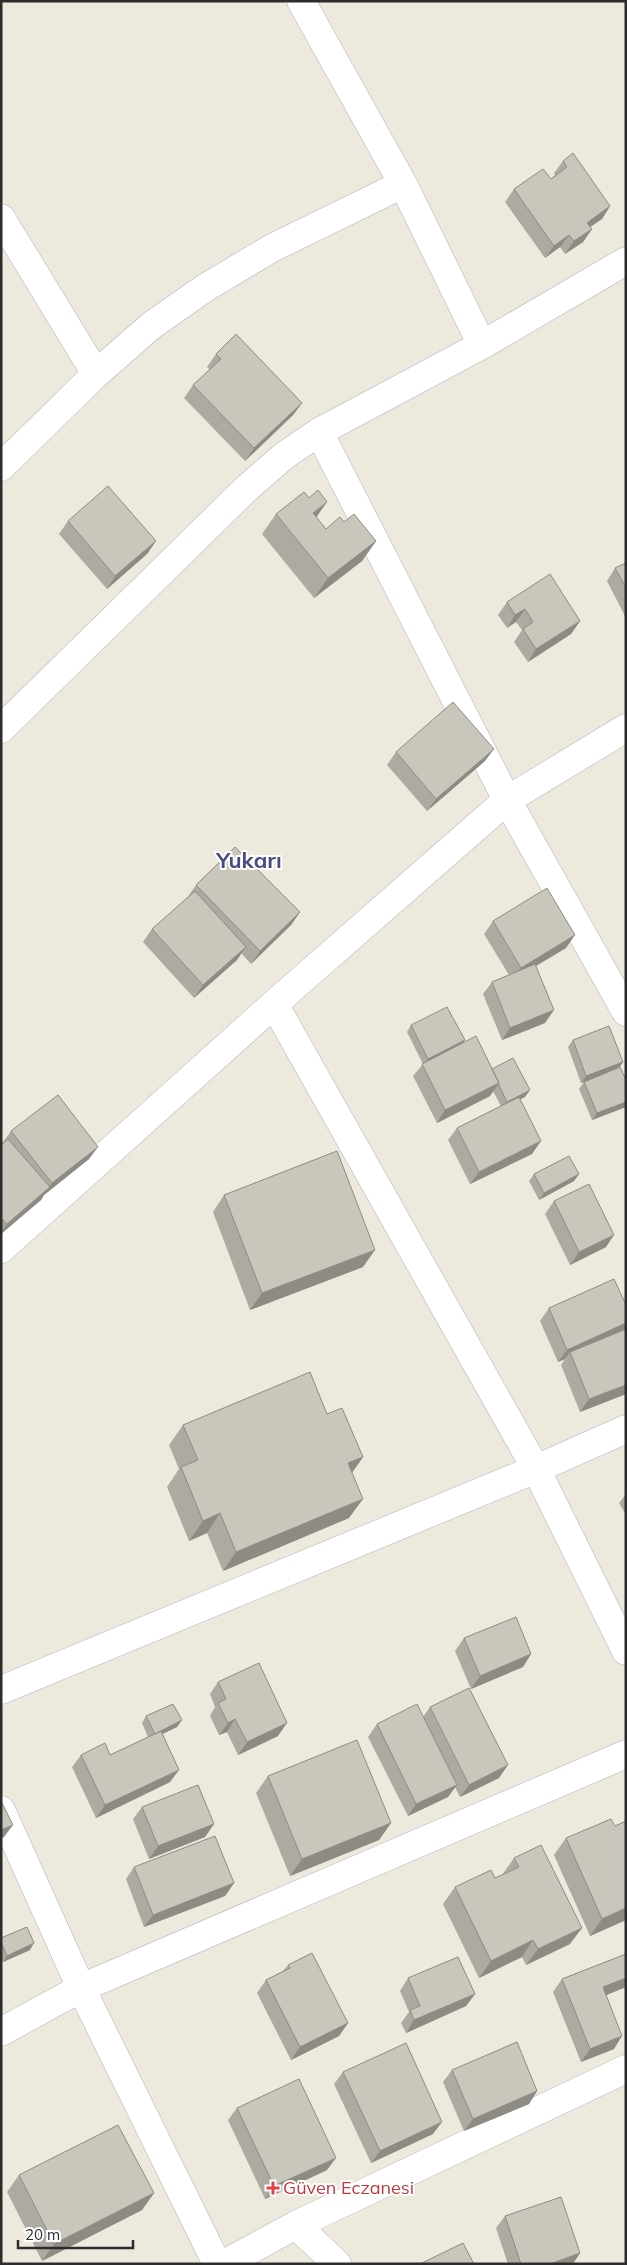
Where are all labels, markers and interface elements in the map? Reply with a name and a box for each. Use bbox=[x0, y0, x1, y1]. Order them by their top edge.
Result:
district label: Yukarı bbox=[215, 846, 282, 874]
place label: Güven Eczanesi bbox=[283, 2176, 414, 2199]
marker: Güven Eczanesi bbox=[267, 2182, 279, 2194]
scale bar bbox=[18, 2218, 132, 2250]
text: 20 m bbox=[25, 2225, 60, 2244]

